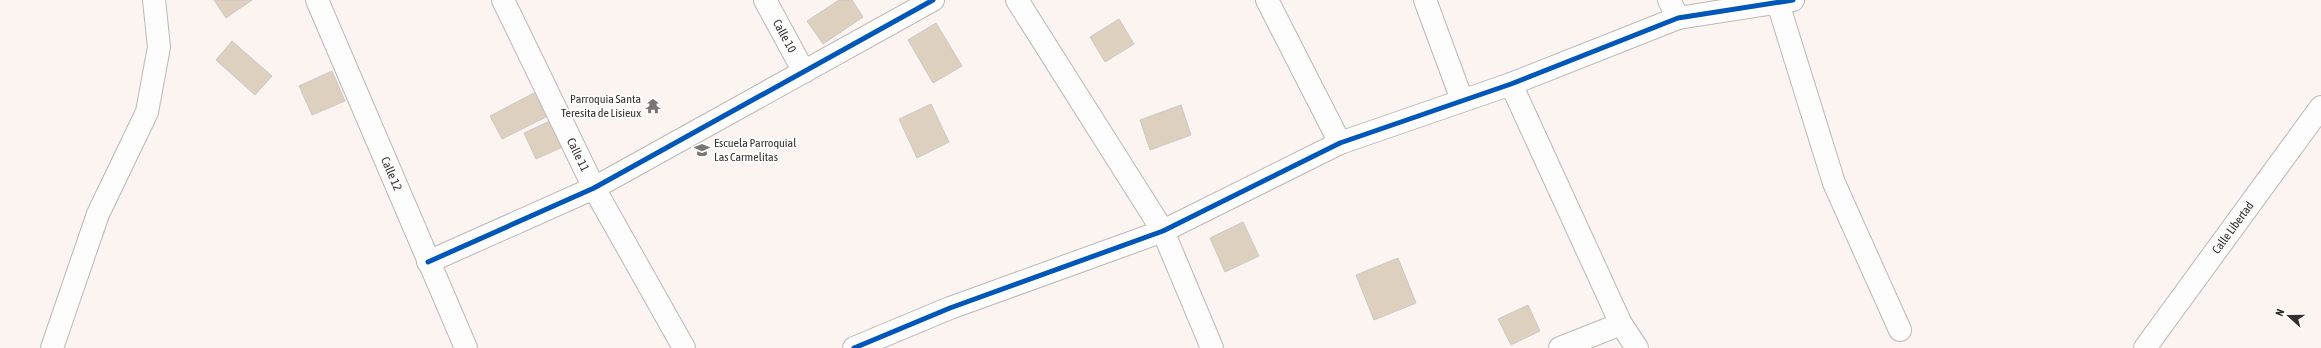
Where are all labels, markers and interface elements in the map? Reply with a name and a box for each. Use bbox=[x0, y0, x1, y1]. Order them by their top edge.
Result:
street label: Calle 10 bbox=[770, 17, 799, 55]
place label: Parroquia Santa Teresita de Lisieux bbox=[561, 92, 641, 120]
temple icon: Parroquia Santa Teresita de Lisieux bbox=[644, 97, 662, 115]
street label: Calle 11 bbox=[564, 136, 592, 174]
place label: Escuela Parroquial Las Carmelitas bbox=[714, 136, 797, 164]
school or university icon: Escuela Parroquial Las Carmelitas bbox=[693, 141, 711, 159]
street label: Calle 12 bbox=[378, 155, 405, 193]
street label: Calle Libertad bbox=[2209, 199, 2257, 256]
north arrow bbox=[2269, 296, 2309, 336]
text: N bbox=[2273, 307, 2286, 318]

